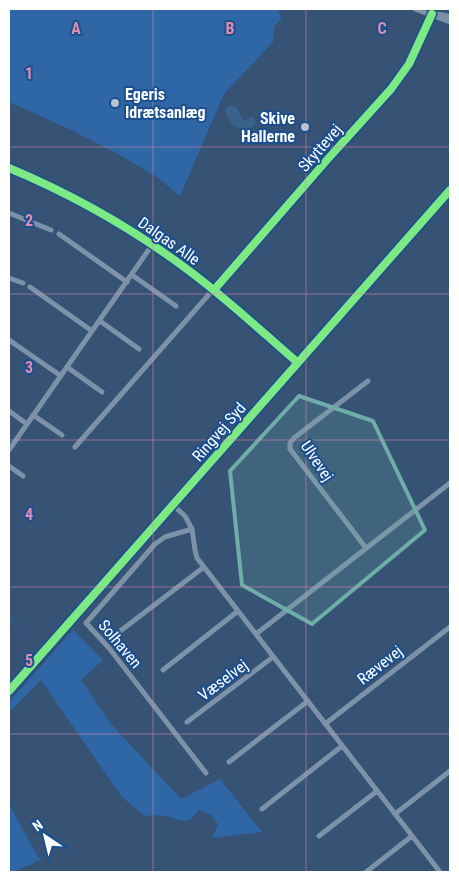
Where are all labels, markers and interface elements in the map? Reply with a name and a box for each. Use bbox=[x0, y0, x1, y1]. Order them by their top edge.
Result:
text: A bbox=[71, 19, 81, 38]
text: B bbox=[226, 19, 235, 38]
text: C bbox=[377, 19, 387, 38]
text: 1 bbox=[25, 64, 33, 83]
place label: Egeris Idrætsanlæg bbox=[125, 85, 206, 122]
marker: Egeris Idrætsanlæg bbox=[109, 97, 121, 109]
place label: Skive Hallerne bbox=[241, 109, 295, 146]
street label: Skyttevej bbox=[294, 120, 346, 176]
marker: Skive Hallerne bbox=[299, 121, 311, 133]
text: 2 bbox=[25, 211, 33, 230]
street label: Dalgas Alle bbox=[134, 213, 204, 269]
text: 3 bbox=[25, 358, 33, 377]
street label: Ringvej Syd bbox=[188, 399, 250, 465]
street label: Ulvevej bbox=[297, 437, 337, 485]
text: 4 bbox=[25, 505, 33, 524]
street label: Solhaven bbox=[94, 616, 146, 672]
street label: Rævevej bbox=[354, 641, 406, 689]
text: 5 bbox=[25, 651, 33, 670]
street label: Væselvej bbox=[195, 655, 251, 705]
north arrow bbox=[20, 811, 70, 861]
text: N bbox=[29, 816, 46, 834]

